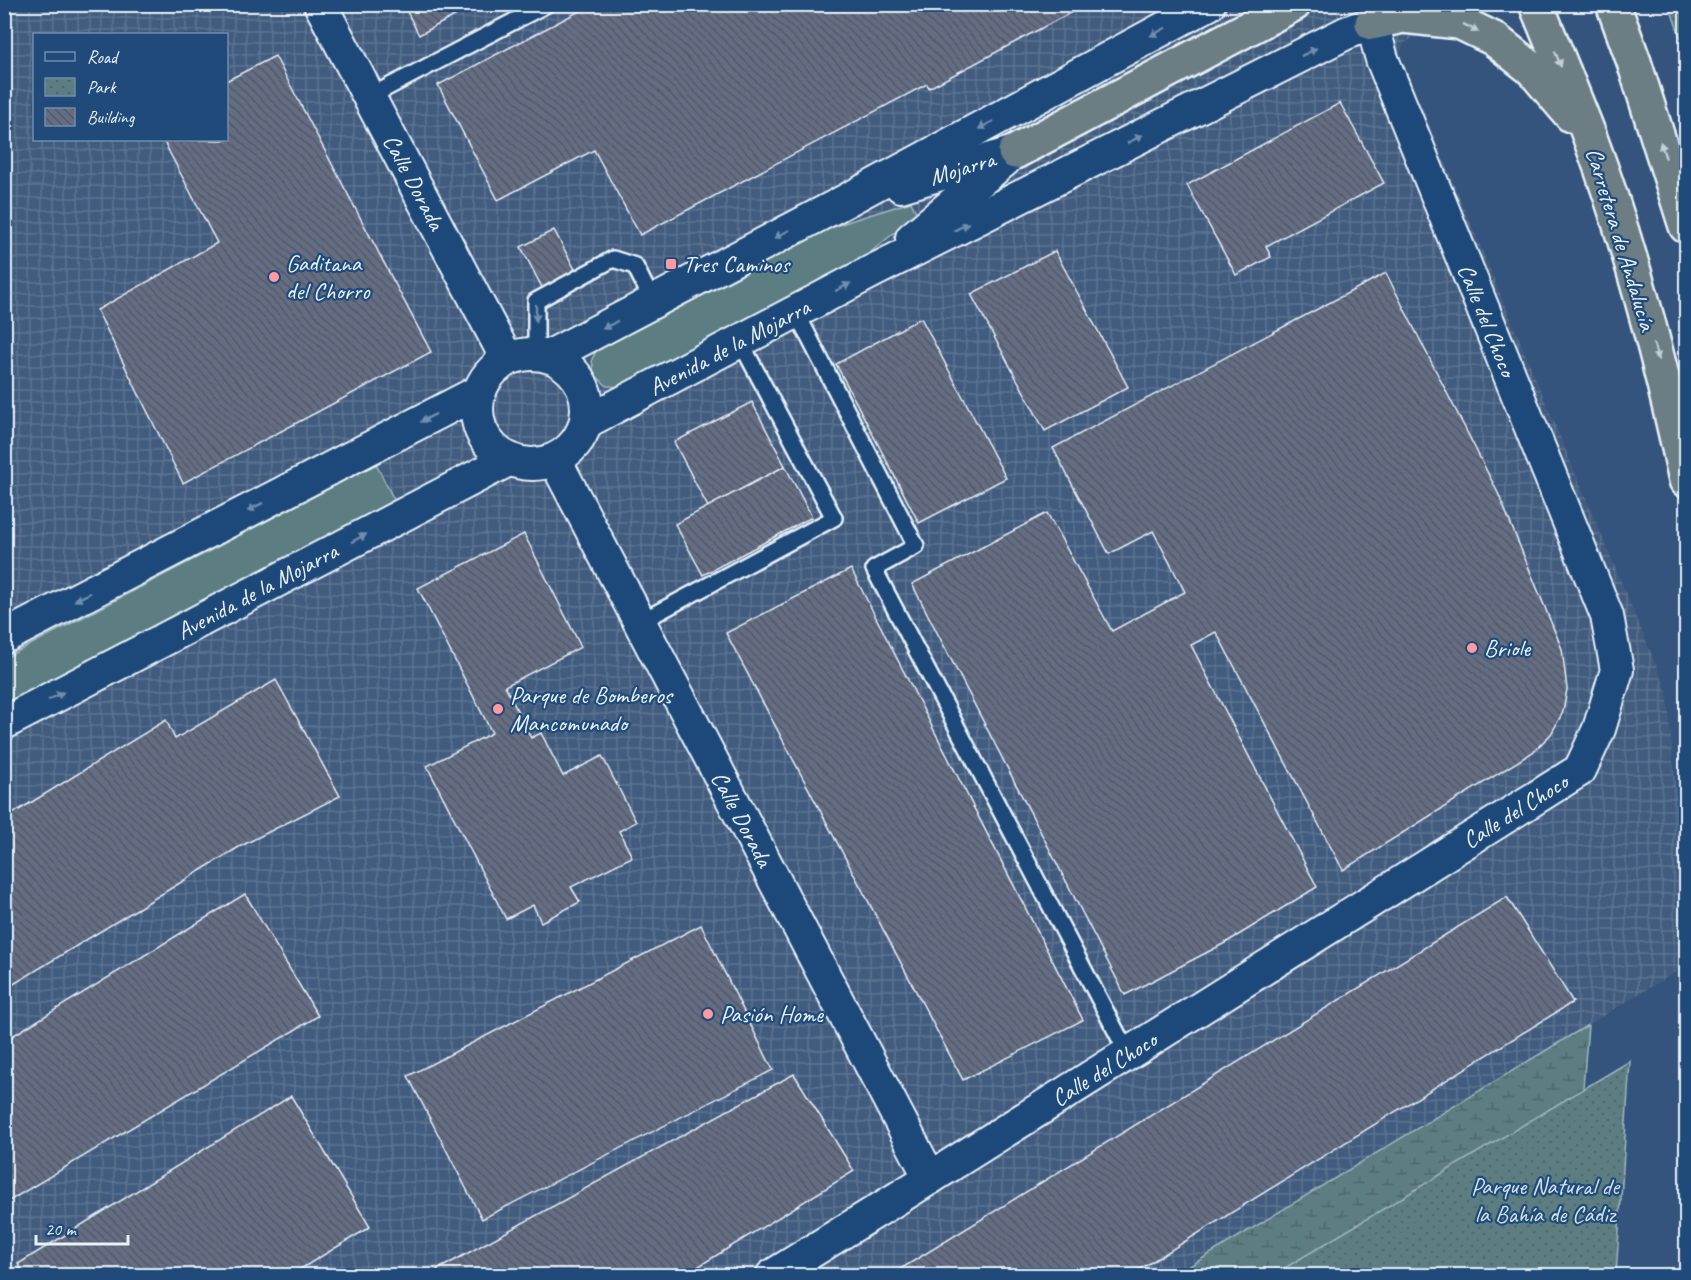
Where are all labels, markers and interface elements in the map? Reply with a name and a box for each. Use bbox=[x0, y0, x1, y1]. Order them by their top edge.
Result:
one-way arrow bbox=[1462, 23, 1479, 33]
one-way arrow bbox=[1149, 27, 1166, 37]
legend bbox=[33, 33, 228, 141]
text: Road bbox=[87, 46, 120, 68]
one-way arrow bbox=[1301, 47, 1318, 56]
one-way arrow bbox=[1553, 50, 1563, 68]
text: Park bbox=[87, 76, 117, 98]
text: Building bbox=[87, 106, 136, 128]
one-way arrow bbox=[977, 120, 994, 130]
street label: Calle Dorada bbox=[376, 129, 452, 236]
one-way arrow bbox=[1126, 135, 1144, 145]
one-way arrow bbox=[1657, 141, 1667, 159]
street label: Mojarra bbox=[925, 143, 1001, 192]
street label: Carretera de Andalucía bbox=[1579, 144, 1663, 335]
one-way arrow bbox=[953, 222, 970, 232]
one-way arrow bbox=[773, 229, 790, 239]
place label: Gaditana del Chorro bbox=[286, 248, 371, 306]
place label: Tres Caminos bbox=[683, 249, 791, 279]
marker: Tres Caminos bbox=[664, 257, 678, 271]
street label: Calle del Choco bbox=[1451, 259, 1524, 383]
marker: Gaditana del Chorro bbox=[267, 270, 281, 284]
one-way arrow bbox=[835, 282, 852, 292]
street label: Avenida de la Mojarra bbox=[643, 291, 816, 402]
one-way arrow bbox=[531, 303, 541, 322]
one-way arrow bbox=[601, 320, 618, 330]
one-way arrow bbox=[1652, 343, 1661, 361]
one-way arrow bbox=[419, 412, 437, 422]
one-way arrow bbox=[246, 502, 264, 512]
one-way arrow bbox=[351, 533, 368, 543]
street label: Avenida de la Mojarra bbox=[171, 535, 344, 646]
one-way arrow bbox=[73, 592, 90, 602]
place label: Briole bbox=[1484, 633, 1532, 663]
marker: Briole bbox=[1465, 641, 1479, 655]
place label: Parque de Bomberos Mancomunado bbox=[510, 680, 675, 738]
one-way arrow bbox=[48, 691, 65, 701]
marker: Parque de Bomberos Mancomunado bbox=[491, 702, 505, 716]
street label: Calle del Choco bbox=[1457, 765, 1575, 855]
street label: Calle Dorada bbox=[704, 766, 780, 873]
place label: Pasión Home bbox=[720, 999, 825, 1029]
marker: Pasión Home bbox=[701, 1007, 715, 1021]
street label: Calle del Choco bbox=[1046, 1023, 1164, 1113]
park label: Parque Natural de la Bahía de Cádiz bbox=[1471, 1171, 1621, 1229]
scale bar bbox=[36, 1208, 128, 1246]
text: 20 m bbox=[45, 1218, 78, 1240]

